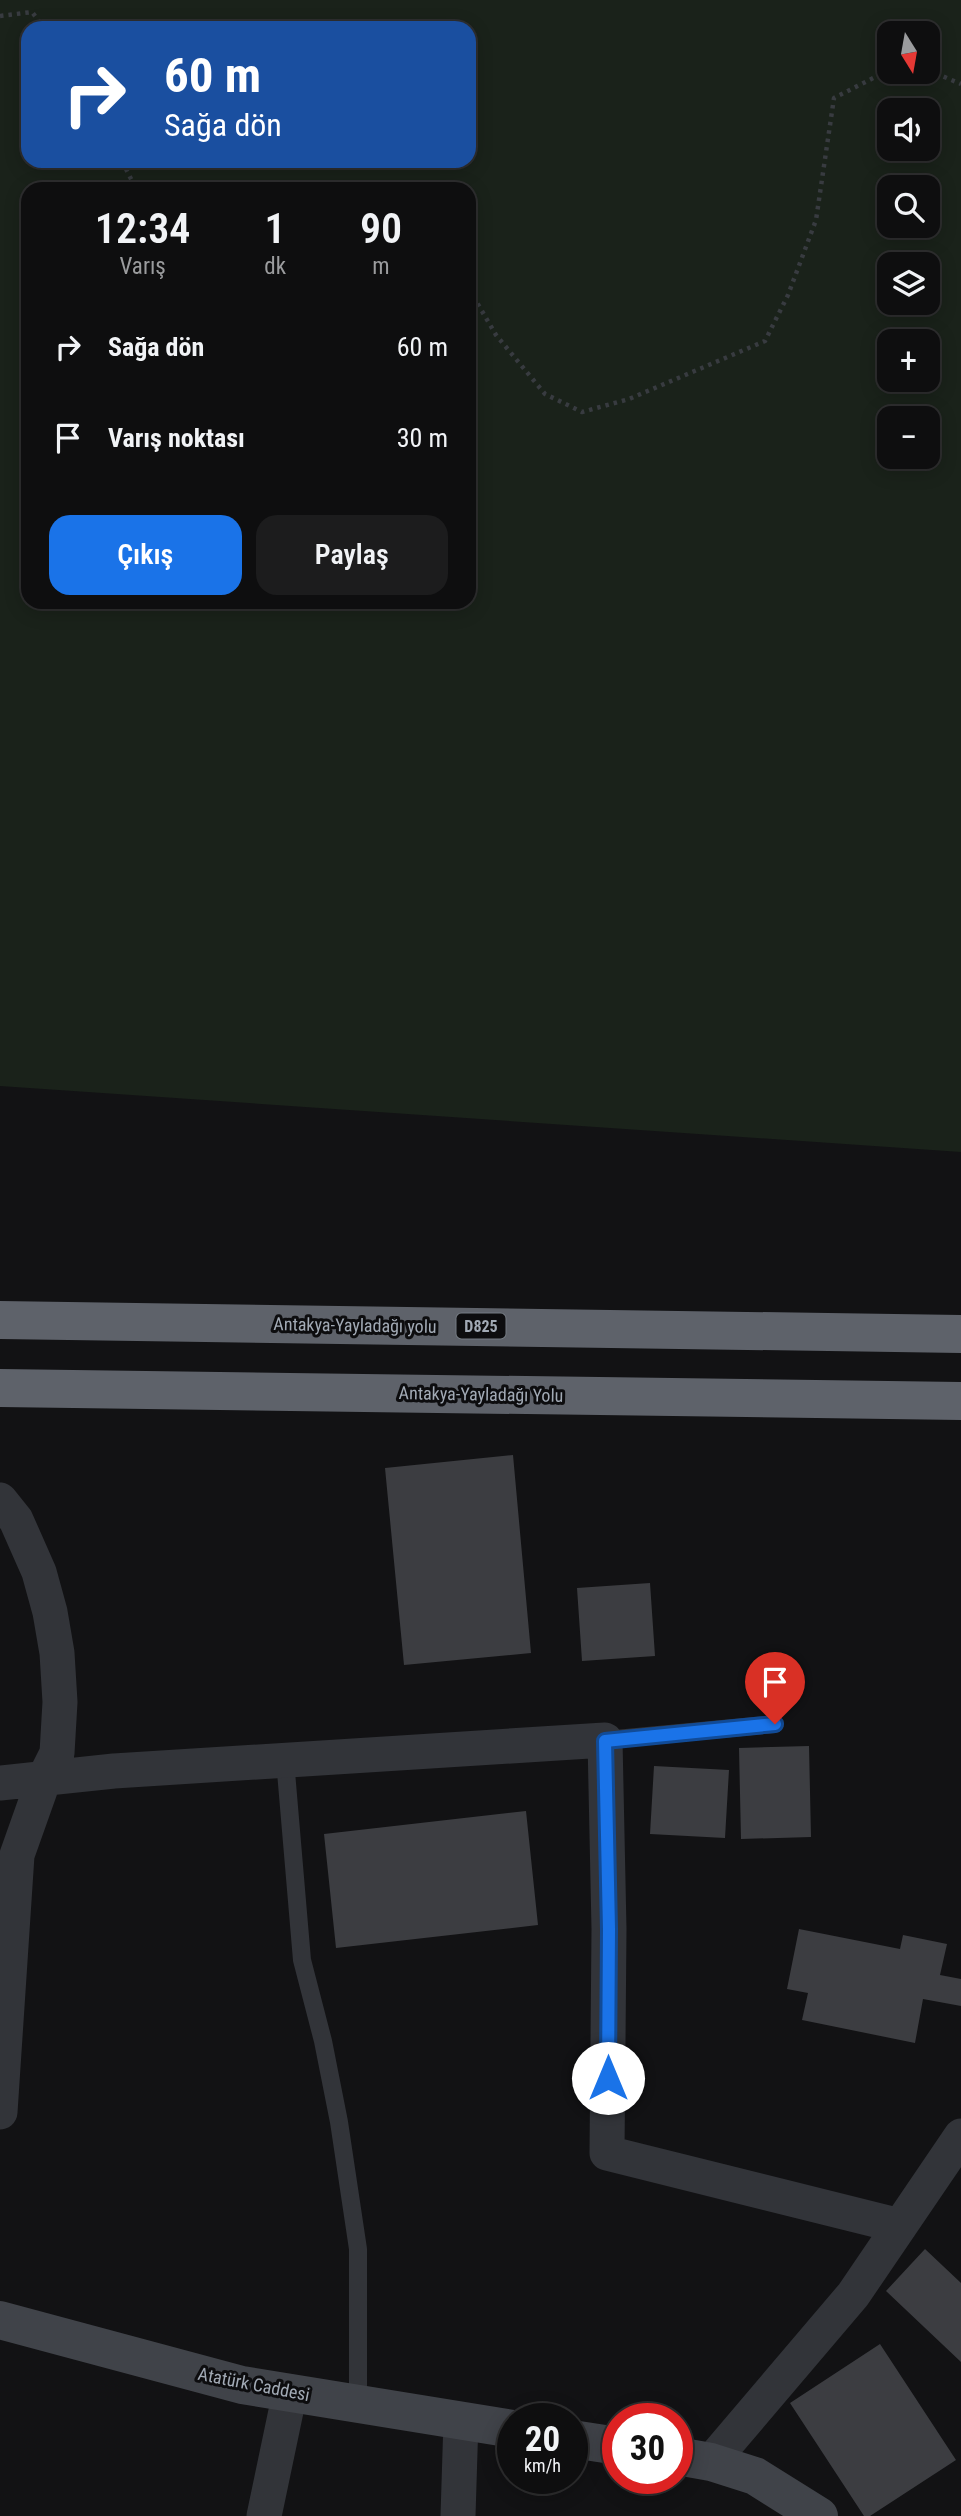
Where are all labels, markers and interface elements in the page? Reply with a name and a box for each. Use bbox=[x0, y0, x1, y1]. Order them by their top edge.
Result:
north arrow bbox=[877, 21, 940, 84]
map controls bbox=[877, 21, 940, 469]
text: 60 m bbox=[164, 47, 261, 104]
icon: right bbox=[49, 49, 140, 140]
button: sound bbox=[877, 98, 940, 161]
text: Sağa dön bbox=[164, 106, 282, 144]
button: search bbox=[877, 175, 940, 238]
text: 12:34 bbox=[95, 204, 190, 253]
text: 1 bbox=[265, 204, 286, 253]
text: 90 bbox=[360, 204, 402, 253]
button: layers bbox=[877, 252, 940, 315]
text: Varış bbox=[119, 253, 166, 280]
text: dk bbox=[264, 253, 286, 280]
text: m bbox=[372, 253, 390, 280]
icon: right bbox=[49, 328, 87, 366]
button: + bbox=[877, 329, 940, 392]
text: Sağa dön bbox=[108, 332, 204, 362]
text: 60 m bbox=[397, 332, 448, 362]
button: − bbox=[877, 406, 940, 469]
icon: arrive bbox=[49, 419, 87, 457]
text: Varış noktası bbox=[108, 423, 245, 453]
text: 30 m bbox=[397, 423, 448, 453]
button: Çıkış bbox=[49, 515, 242, 595]
button: Paylaş bbox=[256, 515, 448, 595]
street label: Antakya-Yayladağı yolu bbox=[273, 1313, 437, 1337]
road number: D825 bbox=[456, 1314, 505, 1338]
street label: Antakya-Yayladağı Yolu bbox=[398, 1382, 564, 1406]
pin bbox=[745, 1652, 805, 1724]
icon: arrive bbox=[756, 1663, 794, 1701]
position arrow bbox=[571, 2041, 645, 2115]
street label: Atatürk Caddesi bbox=[196, 2363, 312, 2405]
speed limit sign: 30 bbox=[602, 2403, 693, 2494]
text: 20 bbox=[525, 2419, 560, 2460]
text: km/h bbox=[524, 2455, 561, 2476]

